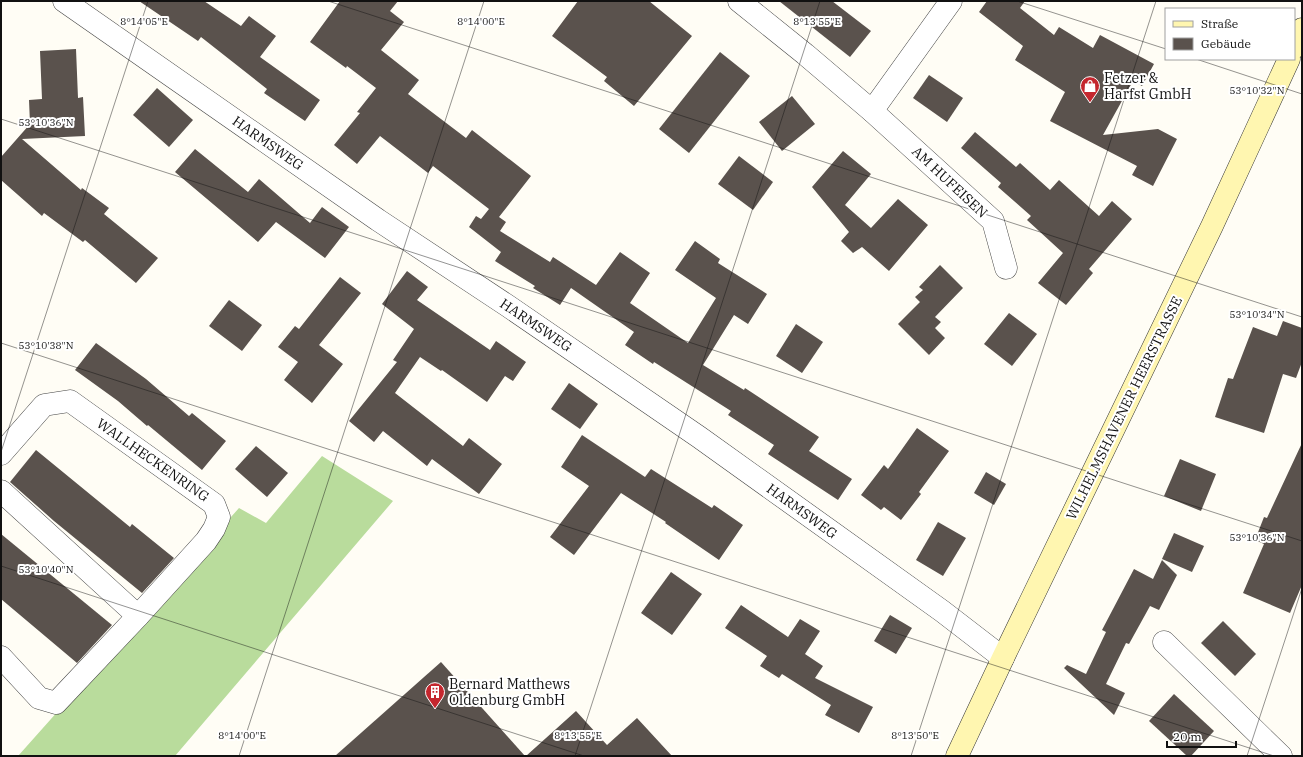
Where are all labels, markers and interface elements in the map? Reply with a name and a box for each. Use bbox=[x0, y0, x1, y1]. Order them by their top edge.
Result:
legend bbox=[1165, 8, 1295, 60]
text: 8°14'05"E bbox=[120, 15, 168, 28]
text: 8°14'00"E bbox=[457, 15, 505, 28]
text: 8°13'55"E bbox=[793, 15, 841, 28]
text: Straße bbox=[1201, 16, 1238, 31]
text: Gebäude bbox=[1201, 36, 1251, 51]
place label: Fetzer & Harfst GmbH bbox=[1104, 69, 1192, 103]
shop icon: Fetzer & Harfst GmbH bbox=[1079, 75, 1101, 103]
text: 53°10'32"N bbox=[1230, 84, 1285, 97]
street label: HARMSWEG bbox=[229, 112, 307, 174]
text: 53°10'36"N bbox=[19, 116, 74, 129]
street label: AM HUFEISEN bbox=[908, 142, 992, 222]
street label: WILHELMSHAVENER HEERSTRASSE bbox=[1062, 293, 1186, 523]
street label: HARMSWEG bbox=[497, 294, 575, 356]
text: 53°10'34"N bbox=[1230, 308, 1285, 321]
text: 53°10'38"N bbox=[19, 339, 74, 352]
street label: WALLHECKENRING bbox=[93, 414, 213, 506]
street label: HARMSWEG bbox=[763, 479, 841, 543]
text: 53°10'36"N bbox=[1230, 531, 1285, 544]
text: 53°10'40"N bbox=[19, 563, 74, 576]
place label: Bernard Matthews Oldenburg GmbH bbox=[449, 675, 570, 709]
building icon: Bernard Matthews Oldenburg GmbH bbox=[424, 681, 446, 709]
scale bar bbox=[1167, 723, 1236, 749]
text: 8°14'00"E bbox=[218, 729, 266, 742]
text: 8°13'55"E bbox=[554, 729, 602, 742]
text: 8°13'50"E bbox=[891, 729, 939, 742]
text: 20 m bbox=[1173, 729, 1202, 744]

